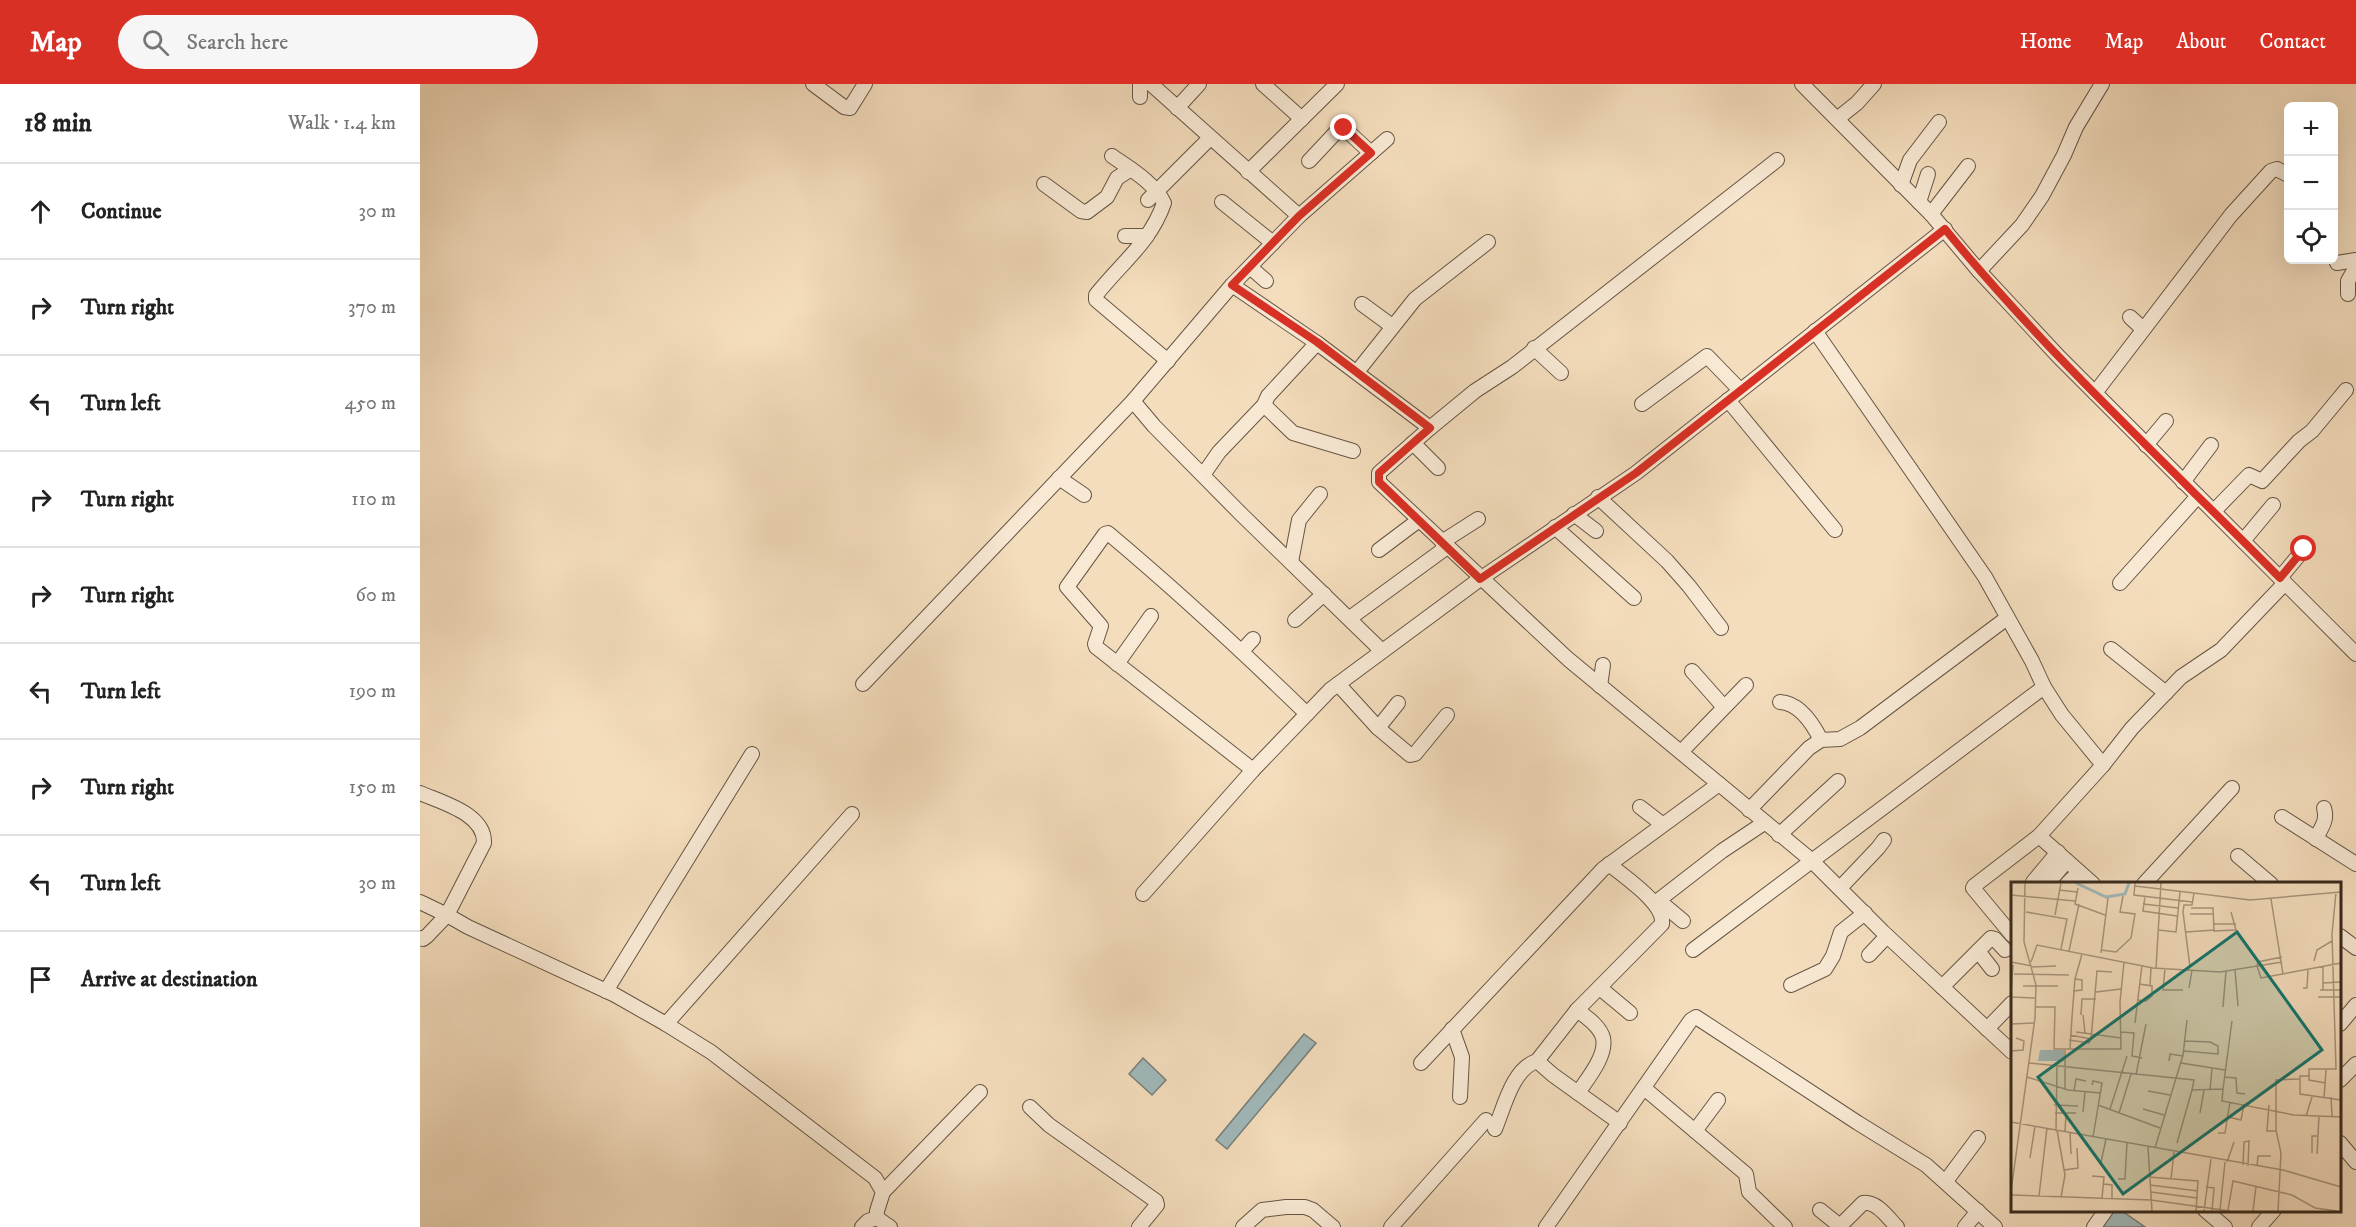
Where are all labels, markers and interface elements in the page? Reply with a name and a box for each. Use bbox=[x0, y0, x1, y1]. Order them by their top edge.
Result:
search box bbox=[118, 15, 538, 69]
text: Map bbox=[30, 25, 82, 60]
icon: search bbox=[139, 26, 172, 59]
text: Search here bbox=[187, 29, 288, 56]
text: Home bbox=[2020, 29, 2072, 55]
text: Map bbox=[2105, 29, 2143, 55]
text: About bbox=[2176, 29, 2227, 55]
text: Contact bbox=[2260, 29, 2326, 55]
map controls bbox=[2284, 102, 2338, 264]
button: + bbox=[2284, 102, 2338, 156]
text: 18 min bbox=[24, 107, 92, 140]
text: Walk · 1.4 km bbox=[288, 111, 396, 136]
route end bbox=[1330, 114, 1356, 140]
button: − bbox=[2284, 156, 2338, 210]
icon: ahead bbox=[24, 195, 57, 228]
text: Continue bbox=[81, 198, 162, 225]
text: 30 m bbox=[358, 199, 396, 224]
button: locate bbox=[2284, 210, 2338, 264]
icon: right bbox=[24, 291, 57, 324]
text: Turn right bbox=[81, 294, 174, 321]
text: 370 m bbox=[348, 295, 396, 320]
icon: left bbox=[24, 387, 57, 420]
text: Turn left bbox=[81, 390, 161, 417]
text: 450 m bbox=[345, 391, 396, 416]
icon: right bbox=[24, 483, 57, 516]
text: Turn right bbox=[81, 486, 174, 513]
text: 110 m bbox=[351, 487, 396, 512]
route start bbox=[2290, 535, 2316, 561]
icon: right bbox=[24, 579, 57, 612]
text: Turn right bbox=[81, 582, 174, 609]
text: 60 m bbox=[356, 583, 396, 608]
icon: left bbox=[24, 675, 57, 708]
text: Turn left bbox=[81, 678, 161, 705]
text: 190 m bbox=[349, 679, 396, 704]
icon: right bbox=[24, 771, 57, 804]
text: Turn right bbox=[81, 774, 174, 801]
text: 150 m bbox=[349, 775, 396, 800]
icon: left bbox=[24, 867, 57, 900]
text: Turn left bbox=[81, 870, 161, 897]
text: 30 m bbox=[358, 871, 396, 896]
inset map bbox=[2011, 882, 2341, 1212]
icon: arrive bbox=[24, 963, 57, 996]
text: Arrive at destination bbox=[81, 966, 258, 993]

